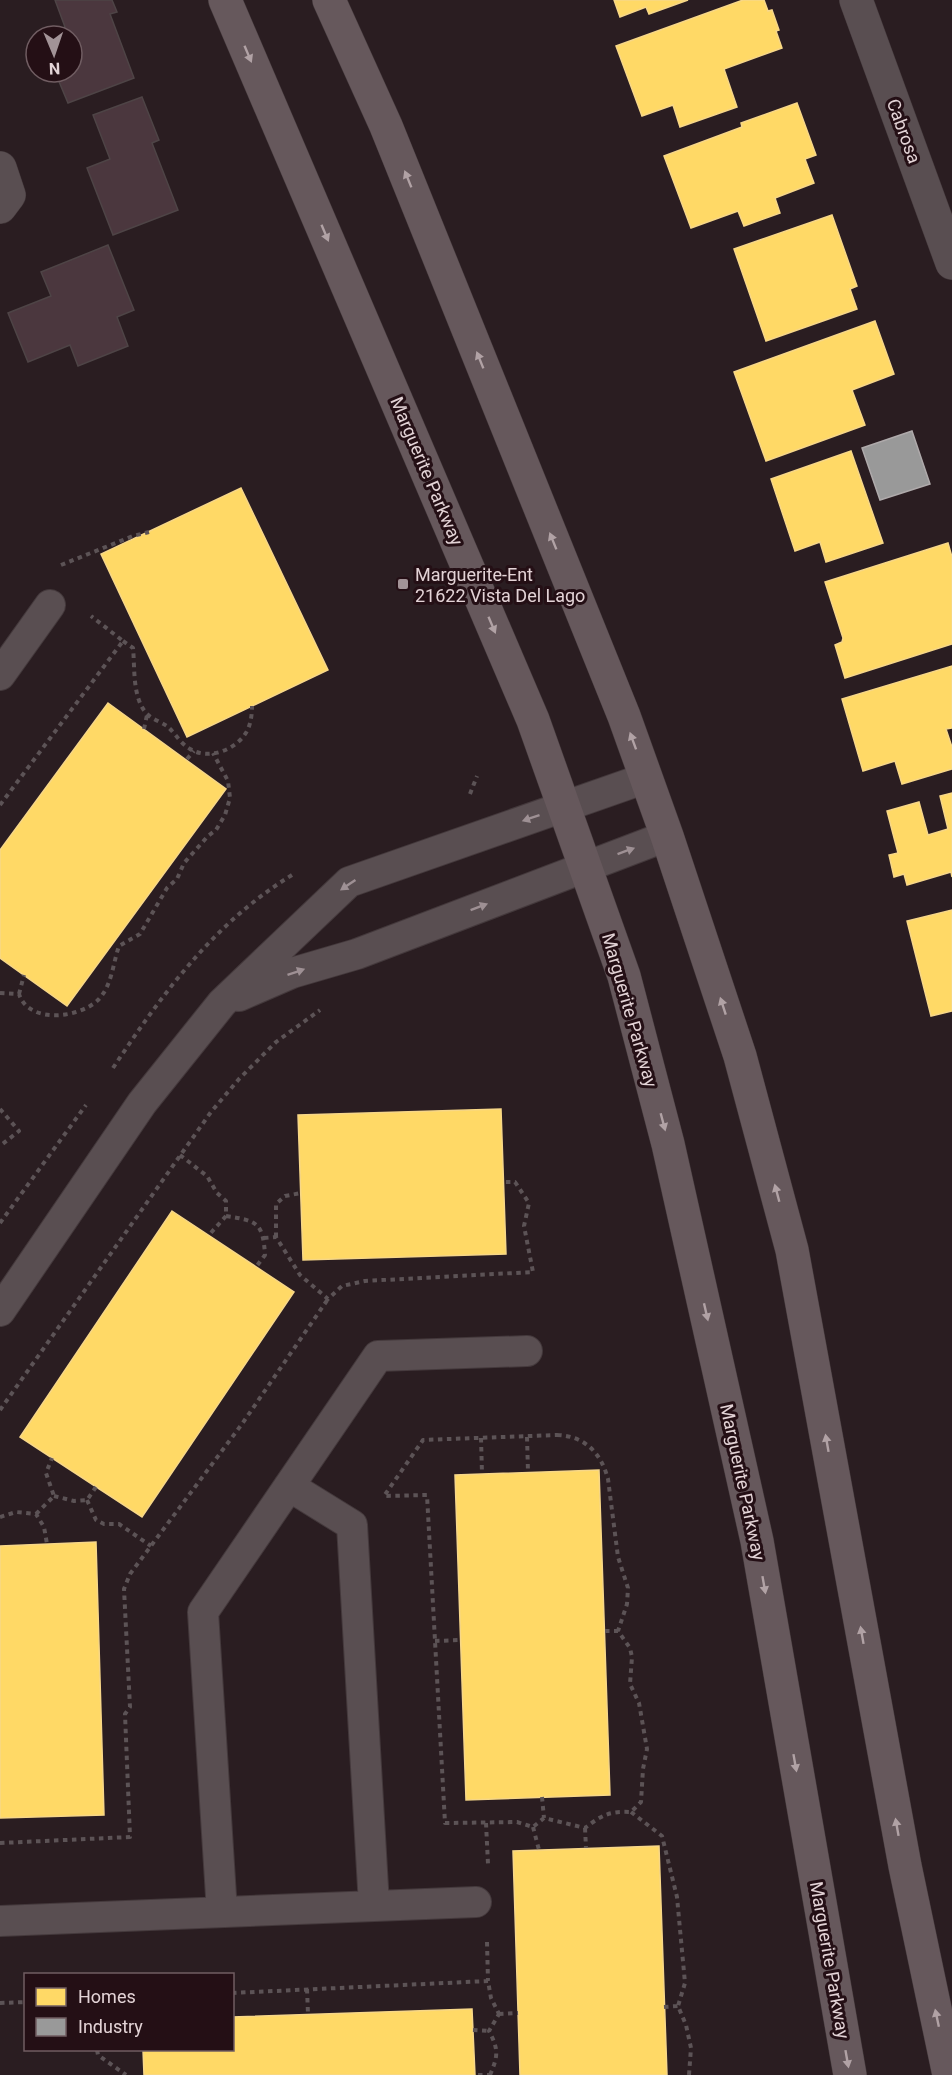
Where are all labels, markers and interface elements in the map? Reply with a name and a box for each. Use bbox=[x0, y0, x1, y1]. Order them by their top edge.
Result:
north arrow bbox=[24, 24, 84, 84]
one-way arrow bbox=[243, 45, 253, 63]
text: N bbox=[49, 59, 60, 78]
street label: Cabrosa bbox=[883, 96, 925, 166]
one-way arrow bbox=[402, 169, 412, 187]
one-way arrow bbox=[321, 224, 330, 242]
one-way arrow bbox=[475, 350, 485, 368]
street label: Marguerite Parkway bbox=[386, 394, 468, 549]
one-way arrow bbox=[548, 531, 558, 549]
place label: Marguerite-Ent 21622 Vista Del Lago bbox=[415, 564, 585, 606]
marker: Marguerite-Ent 21622 Vista Del Lago bbox=[396, 577, 410, 591]
one-way arrow bbox=[488, 616, 497, 634]
one-way arrow bbox=[627, 732, 637, 750]
one-way arrow bbox=[522, 813, 540, 823]
one-way arrow bbox=[617, 845, 635, 855]
one-way arrow bbox=[340, 879, 357, 890]
one-way arrow bbox=[470, 901, 488, 911]
street label: Marguerite Parkway bbox=[598, 931, 662, 1090]
one-way arrow bbox=[287, 967, 305, 977]
one-way arrow bbox=[718, 997, 728, 1015]
one-way arrow bbox=[658, 1113, 668, 1132]
one-way arrow bbox=[771, 1184, 781, 1203]
one-way arrow bbox=[702, 1303, 711, 1322]
street label: Marguerite Parkway bbox=[716, 1402, 770, 1563]
one-way arrow bbox=[822, 1434, 831, 1453]
one-way arrow bbox=[760, 1576, 769, 1595]
one-way arrow bbox=[857, 1625, 866, 1644]
one-way arrow bbox=[791, 1754, 800, 1773]
one-way arrow bbox=[893, 1817, 902, 1836]
street label: Marguerite Parkway bbox=[806, 1880, 854, 2041]
legend bbox=[24, 1973, 234, 2051]
text: Homes bbox=[78, 1986, 136, 2007]
one-way arrow bbox=[932, 2008, 941, 2027]
text: Industry bbox=[78, 2016, 143, 2037]
one-way arrow bbox=[843, 2049, 852, 2068]

